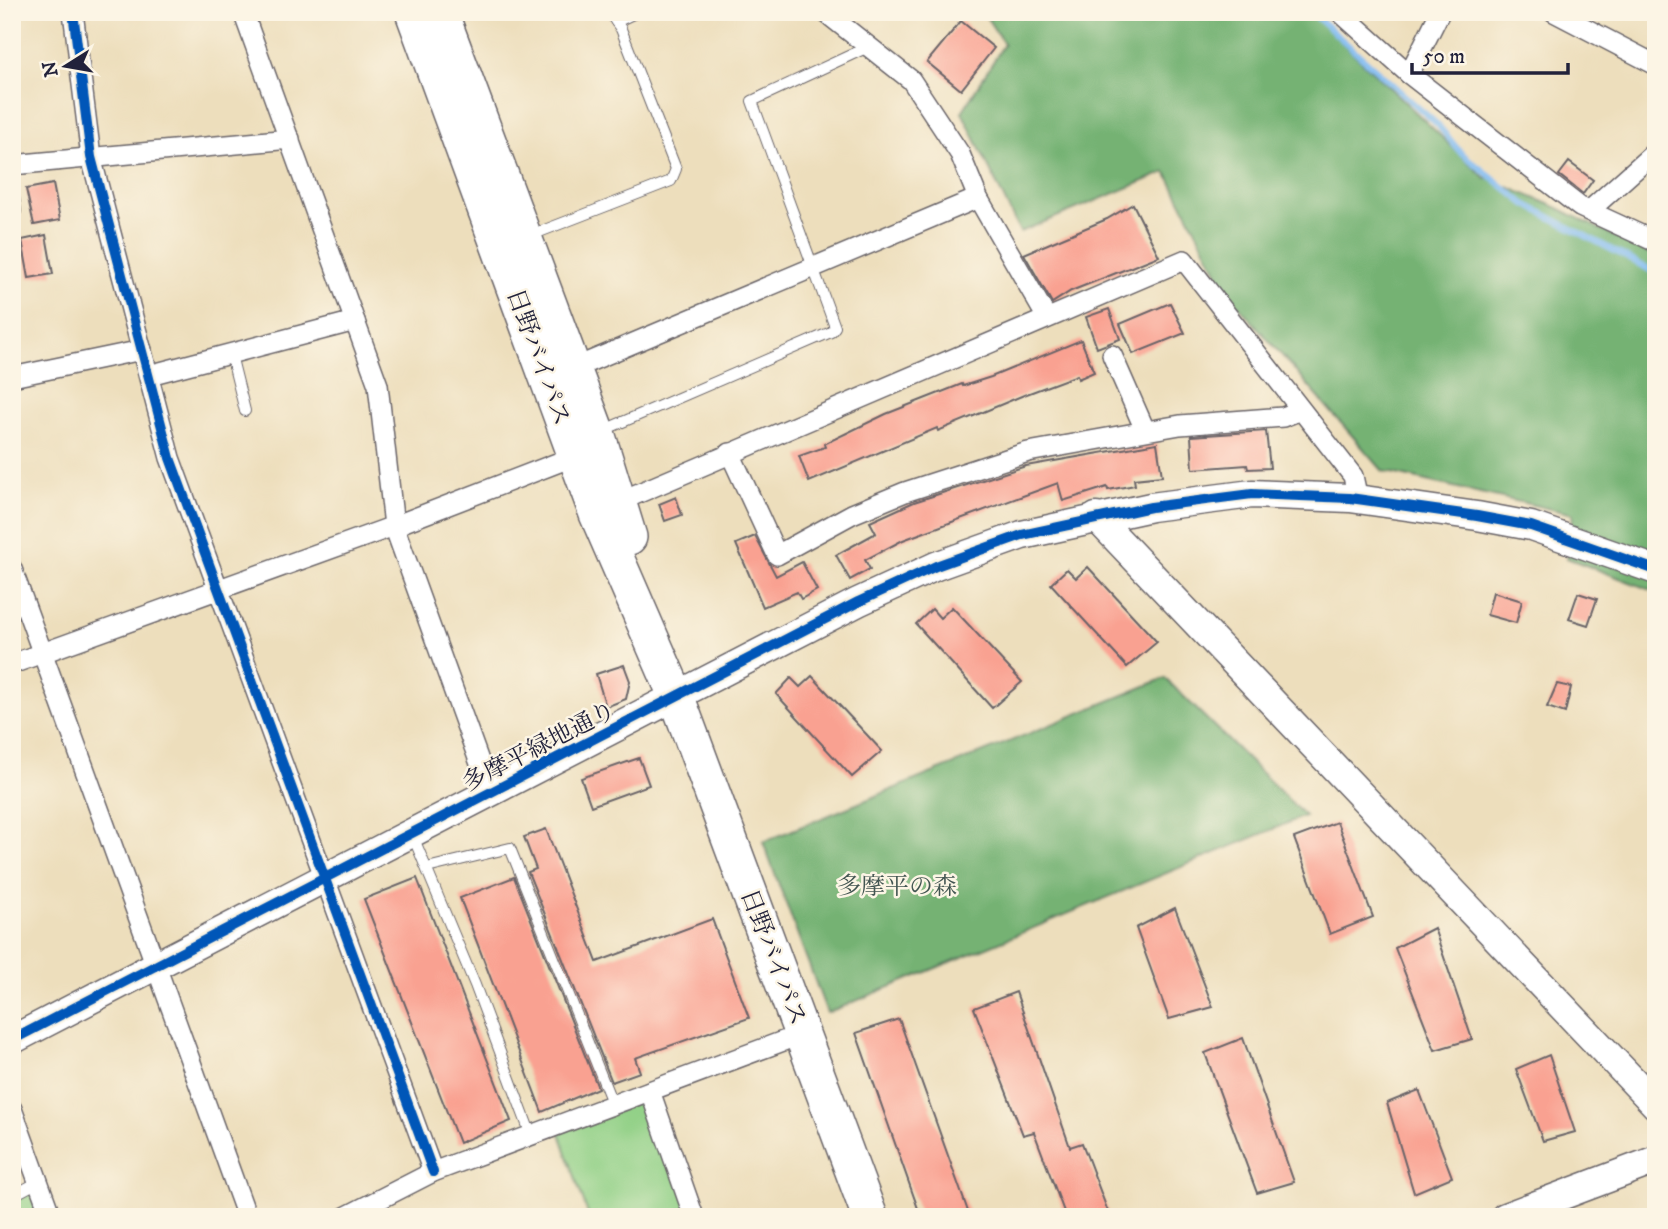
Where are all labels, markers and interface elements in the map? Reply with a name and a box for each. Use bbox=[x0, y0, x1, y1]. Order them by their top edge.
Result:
north arrow bbox=[32, 32, 102, 102]
scale bar bbox=[1412, 32, 1568, 76]
text: 50 m bbox=[1423, 44, 1465, 70]
text: N bbox=[38, 59, 64, 79]
street label: 日野バイパス bbox=[499, 285, 577, 430]
street label: 多摩平緑地通り bbox=[458, 695, 621, 798]
park label: 多摩平の森 bbox=[837, 872, 957, 902]
street label: 日野バイパス bbox=[733, 885, 813, 1030]

